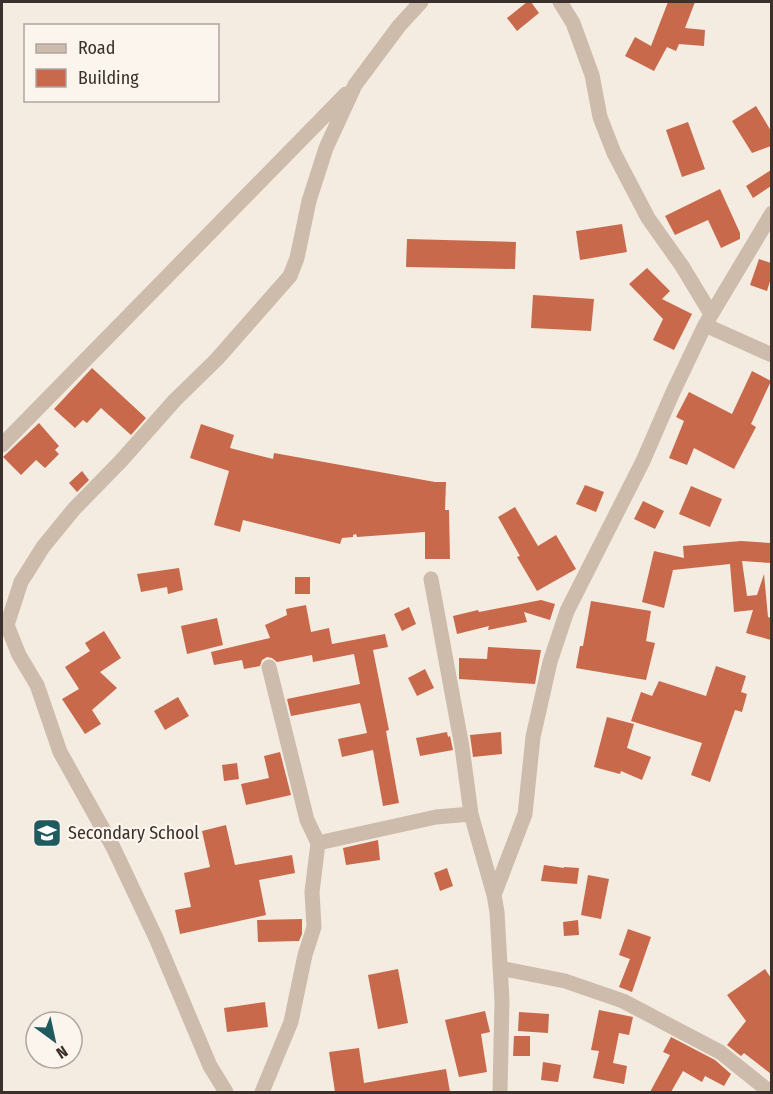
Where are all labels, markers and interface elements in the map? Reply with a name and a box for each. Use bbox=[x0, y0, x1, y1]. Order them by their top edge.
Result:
legend bbox=[24, 24, 219, 102]
text: Road bbox=[78, 37, 115, 59]
text: Building bbox=[78, 67, 139, 89]
school or university icon: Secondary School bbox=[31, 817, 63, 849]
place label: Secondary School bbox=[68, 822, 199, 844]
north arrow bbox=[24, 1010, 84, 1070]
text: N bbox=[53, 1042, 71, 1063]

